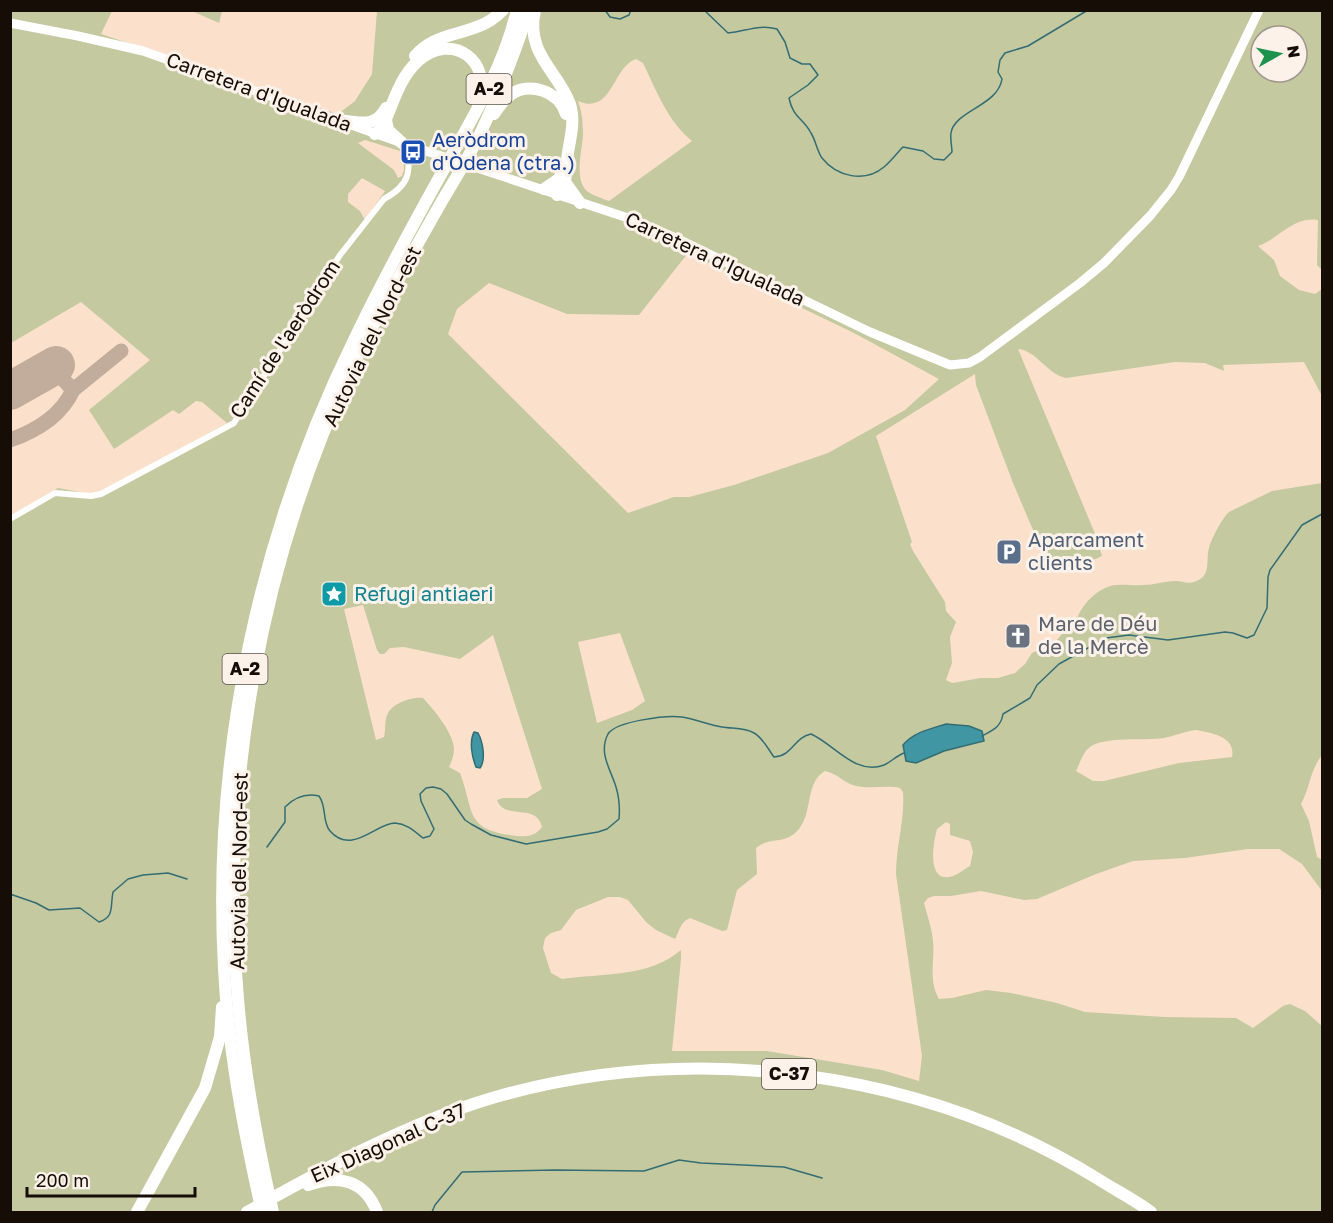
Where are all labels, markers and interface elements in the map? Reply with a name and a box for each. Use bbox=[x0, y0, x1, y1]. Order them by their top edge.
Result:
north arrow bbox=[1249, 24, 1309, 84]
text: N bbox=[1283, 44, 1305, 59]
street label: Carretera d'Igualada bbox=[163, 46, 355, 136]
road number: A-2 bbox=[466, 74, 512, 104]
place label: Aeròdrom d'Òdena (ctra.) bbox=[432, 127, 575, 174]
bus stop icon: Aeròdrom d'Òdena (ctra.) bbox=[398, 137, 428, 167]
street label: Carretera d'Igualada bbox=[622, 206, 809, 310]
street label: Autovia del Nord-est bbox=[317, 241, 425, 430]
street label: Camí de l'aeròdrom bbox=[224, 255, 344, 422]
place label: Aparcament clients bbox=[1028, 527, 1144, 574]
parking icon: Aparcament clients bbox=[994, 537, 1024, 567]
place icon: Refugi antiaeri bbox=[319, 579, 349, 609]
place label: Refugi antiaeri bbox=[354, 581, 494, 605]
place label: Mare de Déu de la Mercè bbox=[1038, 611, 1157, 658]
church icon: Mare de Déu de la Mercè bbox=[1003, 621, 1033, 651]
road number: A-2 bbox=[222, 654, 268, 684]
street label: Autovia del Nord-est bbox=[224, 772, 252, 970]
road number: C-37 bbox=[762, 1059, 816, 1089]
street label: Eix Diagonal C-37 bbox=[306, 1097, 469, 1187]
scale bar bbox=[27, 1160, 195, 1198]
text: 200 m bbox=[36, 1169, 89, 1191]

